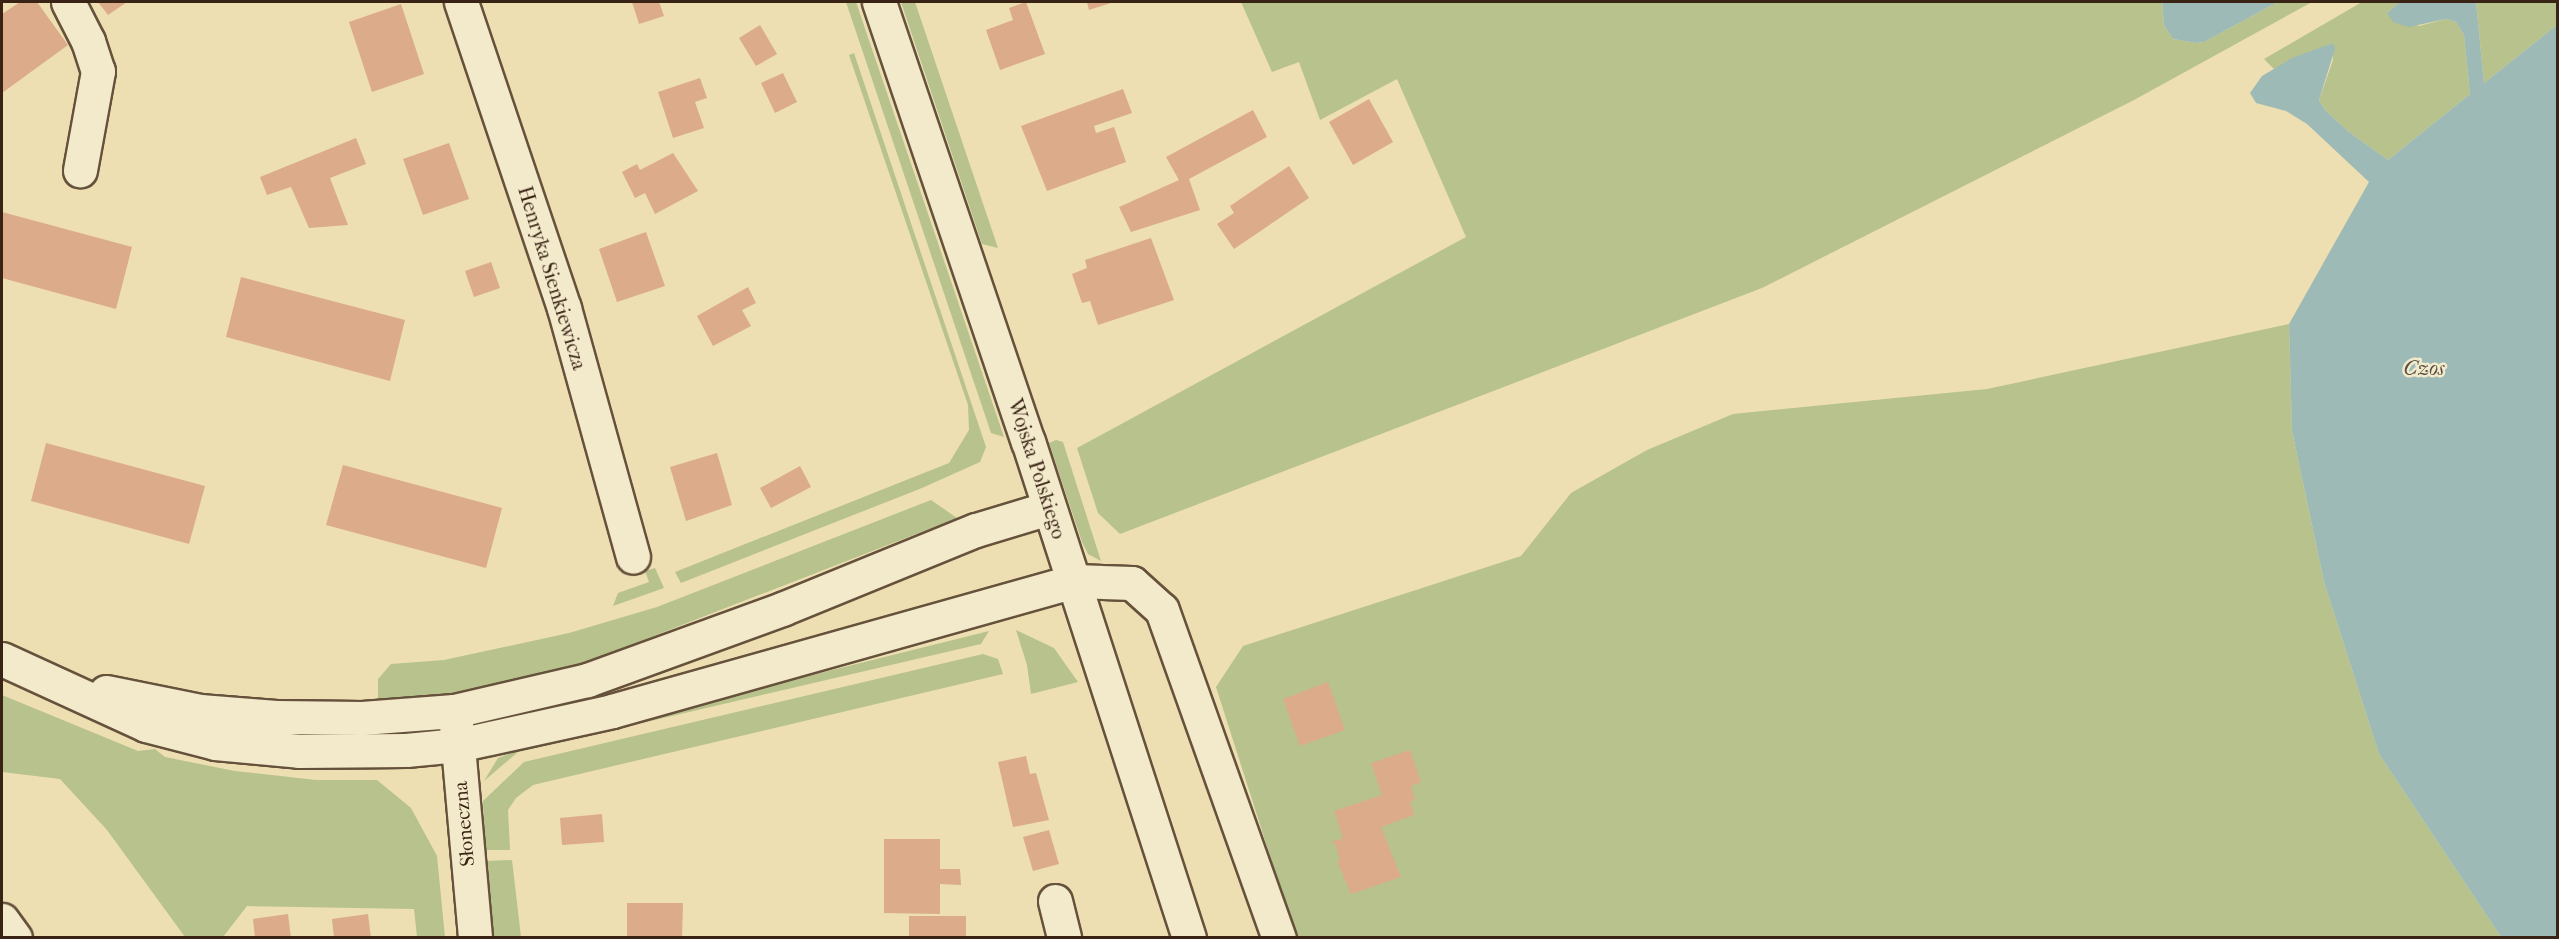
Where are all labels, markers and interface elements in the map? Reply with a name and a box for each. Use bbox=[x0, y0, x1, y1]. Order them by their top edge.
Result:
street label: Henryka Sienkiewicza bbox=[513, 183, 591, 373]
water label: Czos bbox=[2403, 355, 2445, 381]
street label: Wojska Polskiego bbox=[1003, 396, 1071, 542]
street label: Słoneczna bbox=[448, 780, 480, 868]

